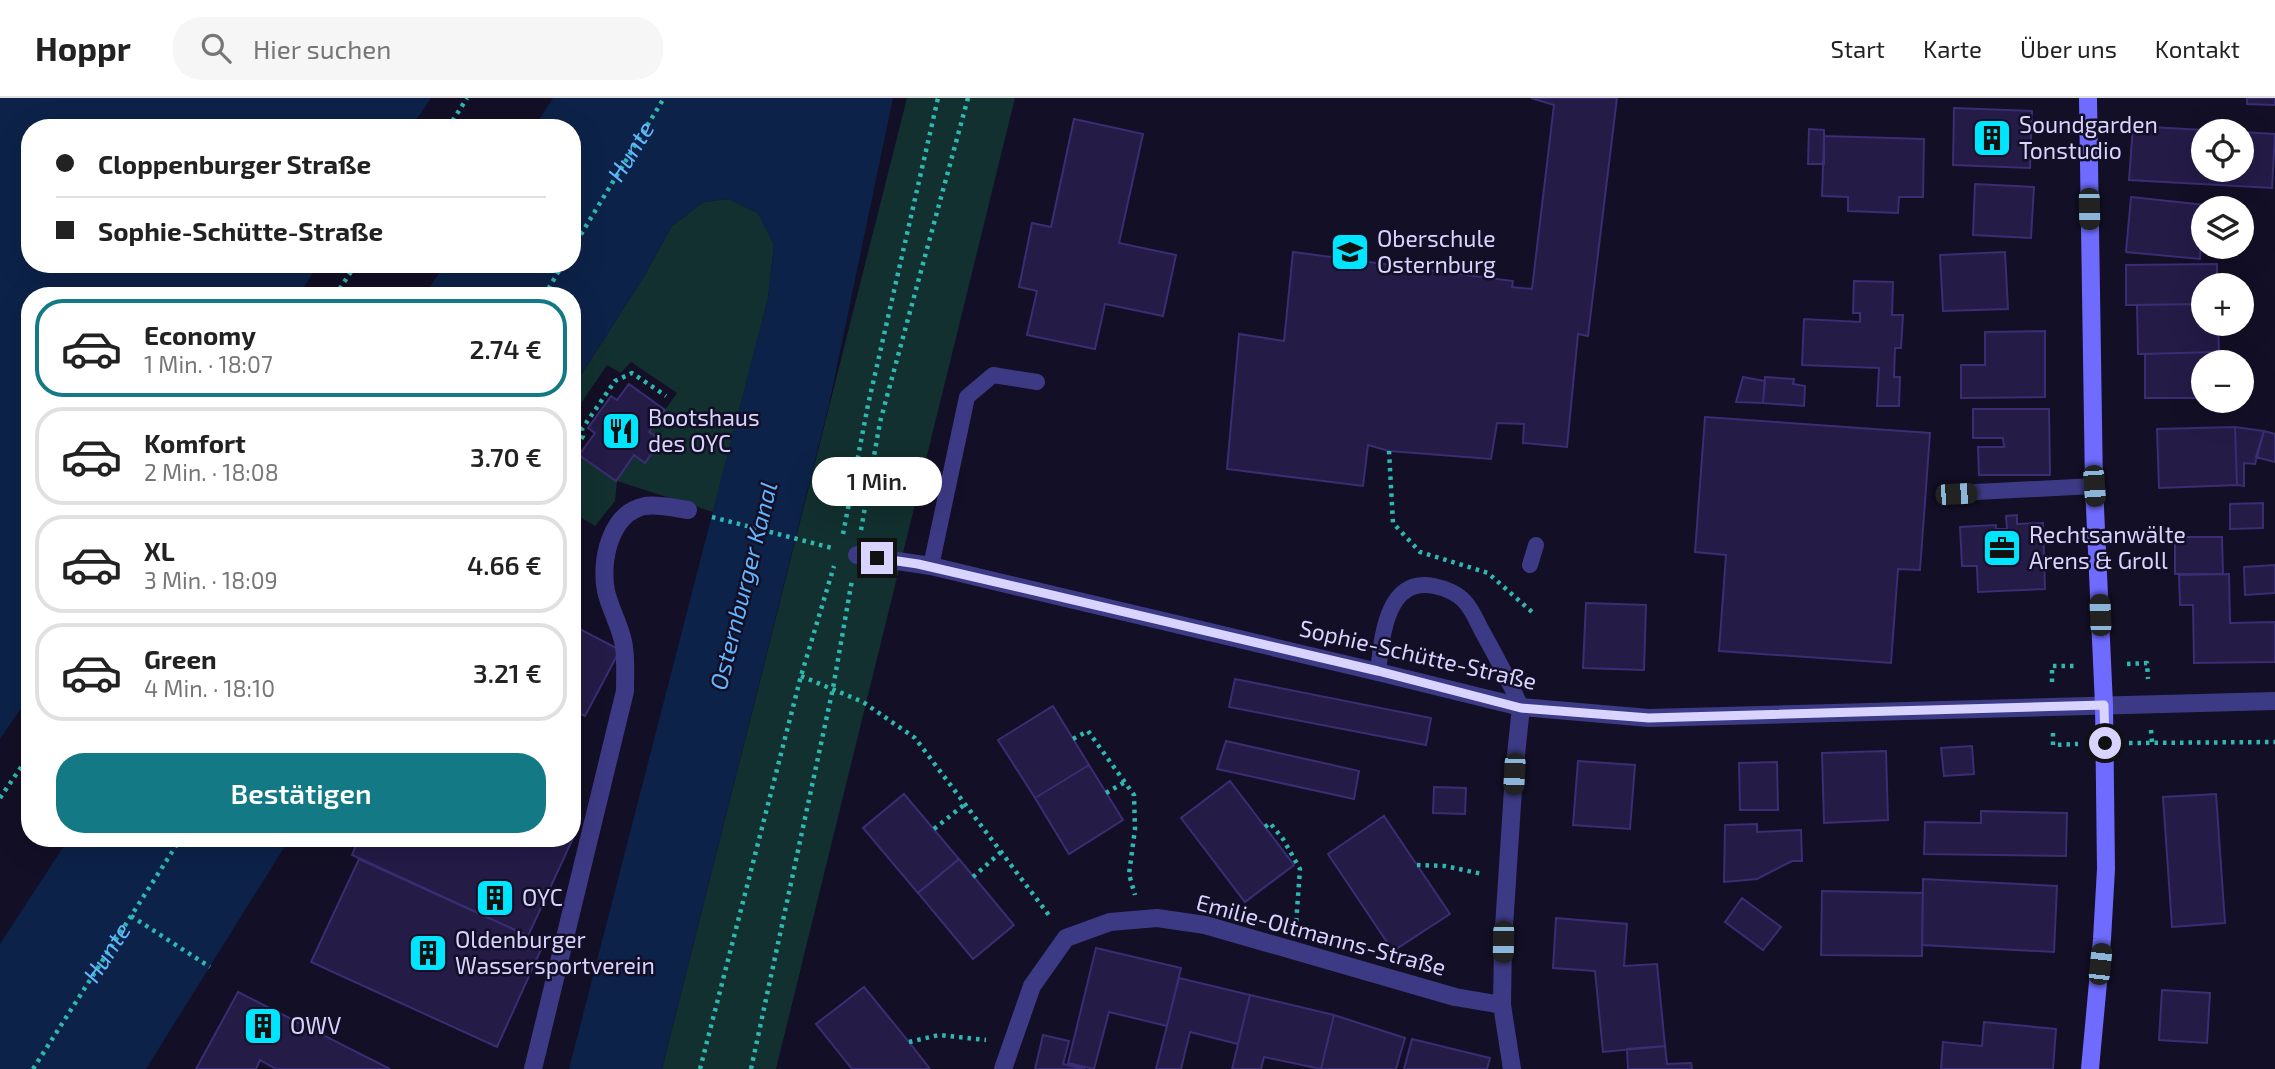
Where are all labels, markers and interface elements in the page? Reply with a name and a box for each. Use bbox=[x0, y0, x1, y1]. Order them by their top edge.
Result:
search box bbox=[173, 17, 663, 80]
text: Hoppr bbox=[35, 28, 131, 68]
icon: search bbox=[197, 29, 235, 67]
text: Hier suchen bbox=[253, 33, 391, 64]
text: Start bbox=[1831, 34, 1885, 63]
text: Karte bbox=[1923, 34, 1982, 63]
text: Über uns bbox=[2020, 34, 2117, 63]
text: Kontakt bbox=[2155, 34, 2240, 63]
place label: Soundgarden Tonstudio bbox=[2019, 110, 2158, 164]
water label: Hunte bbox=[601, 115, 659, 186]
building icon: Soundgarden Tonstudio bbox=[1971, 117, 2013, 159]
map controls bbox=[2191, 119, 2254, 413]
button: locate bbox=[2191, 119, 2254, 182]
text: Cloppenburger Straße bbox=[98, 148, 371, 179]
car bbox=[2079, 188, 2100, 230]
button: layers bbox=[2191, 196, 2254, 259]
text: Sophie-Schütte-Straße bbox=[98, 215, 383, 246]
place label: Oberschule Osternburg bbox=[1377, 224, 1496, 278]
school or university icon: Oberschule Osternburg bbox=[1329, 231, 1371, 273]
button: + bbox=[2191, 273, 2254, 336]
icon: car bbox=[60, 317, 123, 380]
text: Economy bbox=[144, 319, 256, 350]
text: 2.74 € bbox=[470, 333, 542, 364]
text: 1 Min. · 18:07 bbox=[144, 350, 273, 378]
button: − bbox=[2191, 350, 2254, 413]
place label: Bootshaus des OYC bbox=[648, 403, 760, 457]
restaurant icon: Bootshaus des OYC bbox=[600, 410, 642, 452]
icon: car bbox=[60, 425, 123, 488]
text: Komfort bbox=[144, 427, 246, 458]
text: 3.70 € bbox=[470, 441, 542, 472]
callout: 1 Min. bbox=[812, 456, 942, 505]
text: 2 Min. · 18:08 bbox=[144, 458, 279, 486]
car bbox=[2083, 464, 2106, 508]
text: 1 Min. bbox=[847, 467, 907, 495]
water label: Osternburger Kanal bbox=[703, 479, 782, 693]
car bbox=[1935, 482, 1978, 506]
place label: Rechtsanwälte Arens & Groll bbox=[2029, 520, 2186, 574]
office icon: Rechtsanwälte Arens & Groll bbox=[1981, 527, 2023, 569]
icon: car bbox=[60, 533, 123, 596]
text: XL bbox=[144, 535, 175, 566]
route end bbox=[861, 542, 893, 574]
text: 4.66 € bbox=[467, 549, 542, 580]
text: 3 Min. · 18:09 bbox=[144, 566, 278, 594]
car bbox=[2089, 594, 2112, 636]
street label: Sophie-Schütte-Straße bbox=[1297, 613, 1540, 695]
icon: car bbox=[60, 641, 123, 704]
text: Green bbox=[144, 643, 217, 674]
text: 3.21 € bbox=[473, 657, 542, 688]
text: 4 Min. · 18:10 bbox=[144, 674, 275, 702]
route start bbox=[2089, 727, 2121, 759]
car bbox=[1503, 752, 1526, 796]
button: Bestätigen bbox=[56, 753, 546, 833]
building icon: OYC bbox=[474, 877, 516, 919]
place label: OYC bbox=[522, 883, 563, 911]
street label: Emilie-Oltmanns-Straße bbox=[1193, 887, 1449, 981]
water label: Hunte bbox=[76, 917, 136, 987]
car bbox=[1493, 921, 1514, 963]
place label: Oldenburger Wassersportverein bbox=[455, 925, 655, 979]
building icon: Oldenburger Wassersportverein bbox=[407, 932, 449, 974]
car bbox=[2088, 942, 2113, 986]
building icon: OWV bbox=[242, 1005, 284, 1047]
place label: OWV bbox=[290, 1011, 341, 1039]

